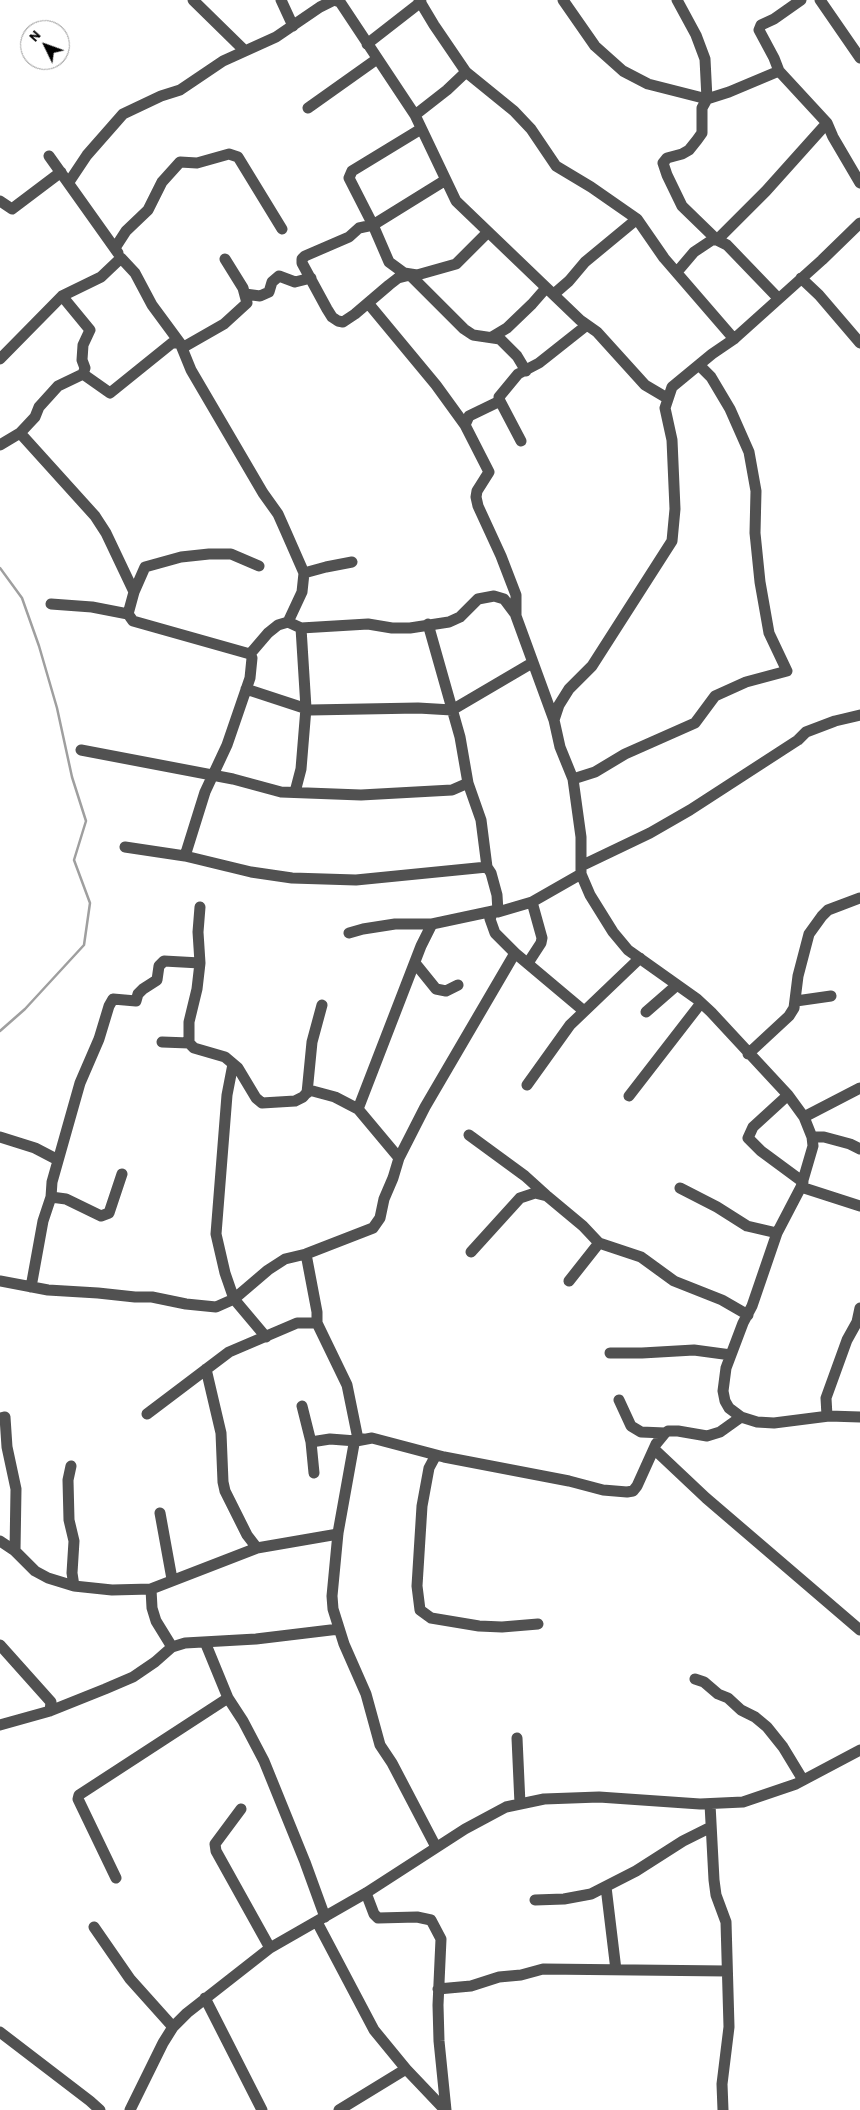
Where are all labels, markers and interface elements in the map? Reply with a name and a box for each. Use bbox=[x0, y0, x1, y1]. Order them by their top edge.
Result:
north arrow bbox=[20, 20, 70, 70]
text: N bbox=[25, 26, 44, 44]

